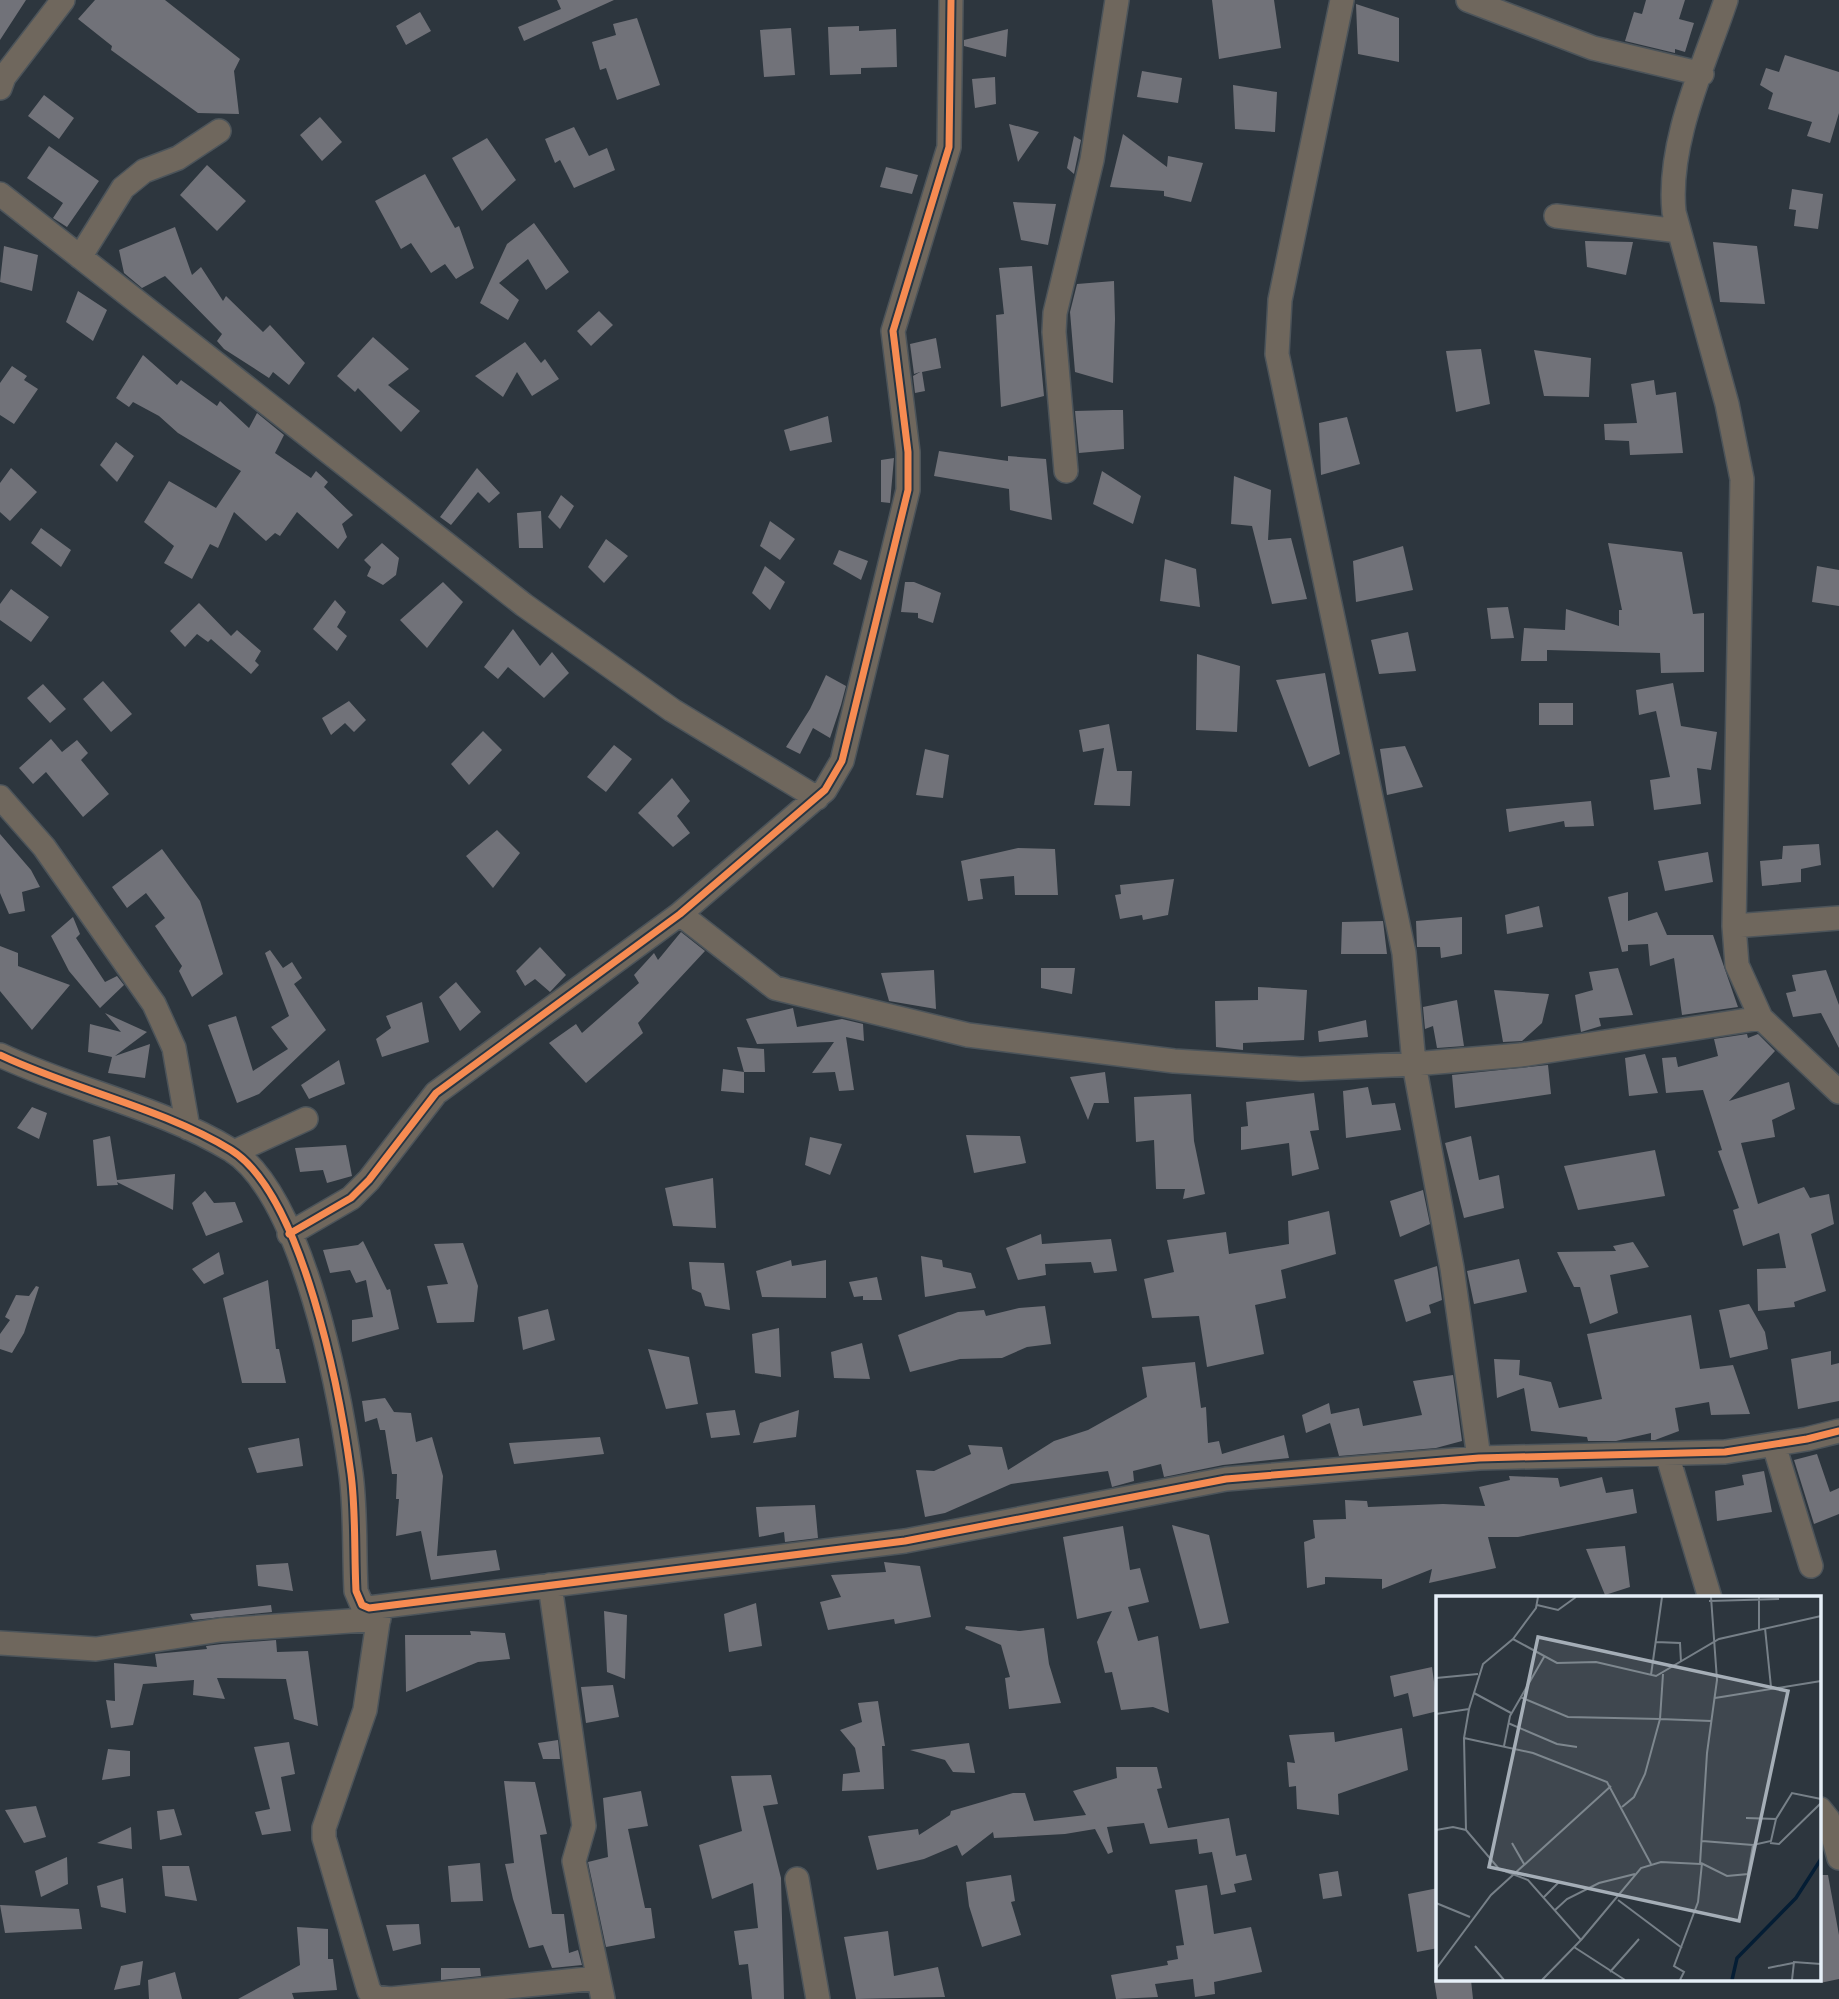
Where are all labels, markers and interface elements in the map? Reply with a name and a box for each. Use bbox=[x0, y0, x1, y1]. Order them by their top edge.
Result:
inset map bbox=[1436, 1596, 1822, 1982]

